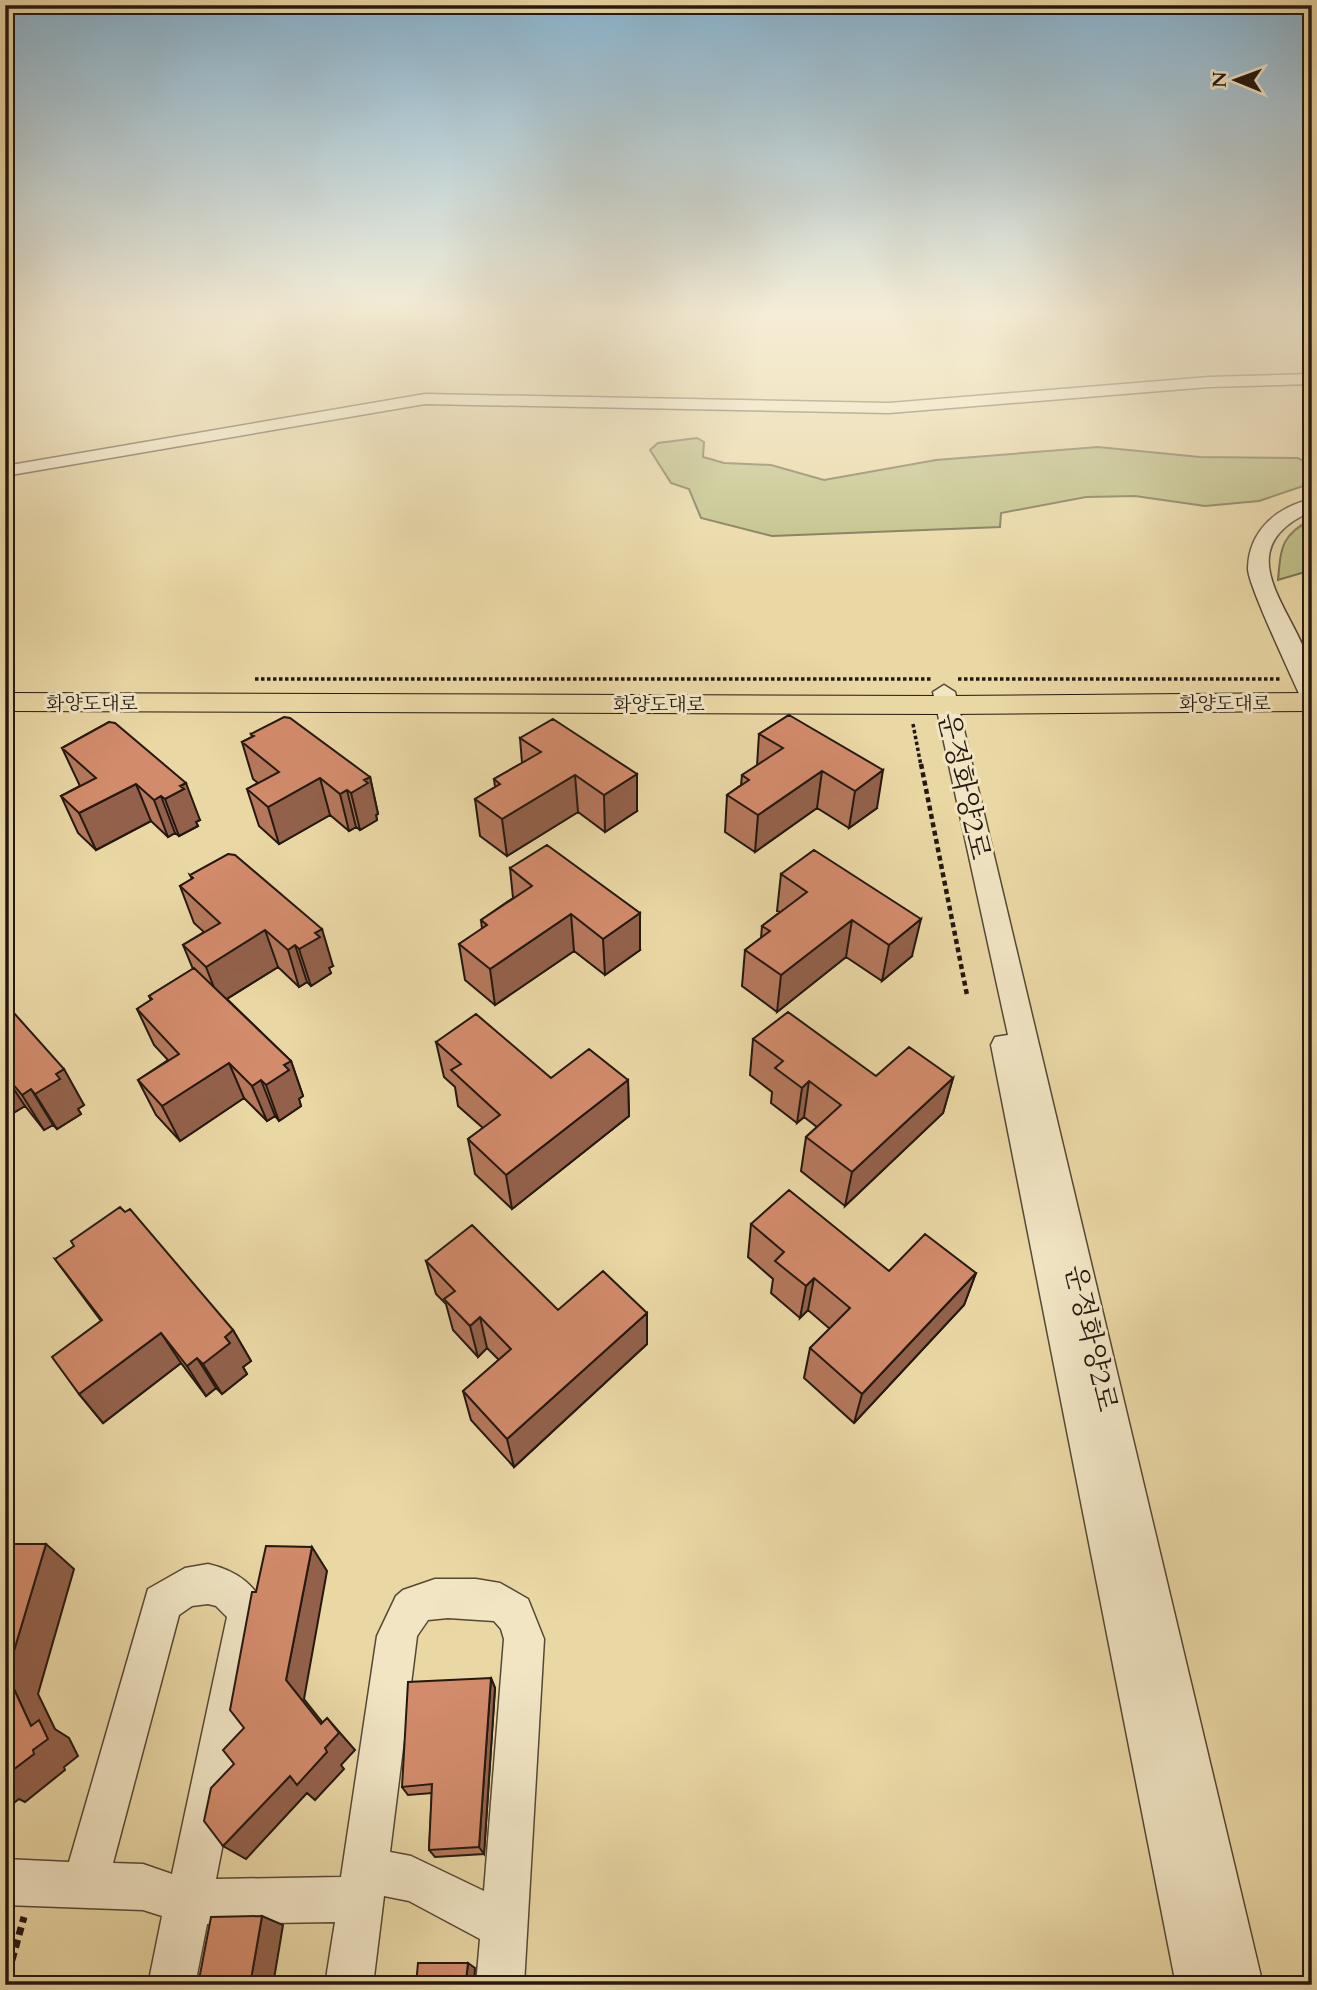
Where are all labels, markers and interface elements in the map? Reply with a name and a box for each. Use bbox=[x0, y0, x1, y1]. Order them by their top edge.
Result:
north arrow bbox=[1202, 46, 1272, 116]
text: N bbox=[1207, 71, 1233, 88]
street label: 화양도대로 bbox=[46, 691, 138, 717]
street label: 화양도대로 bbox=[1179, 691, 1271, 717]
street label: 화양도대로 bbox=[613, 692, 705, 718]
street label: 운정화양2로 bbox=[929, 709, 999, 863]
street label: 운정화양2로 bbox=[1056, 1261, 1126, 1415]

